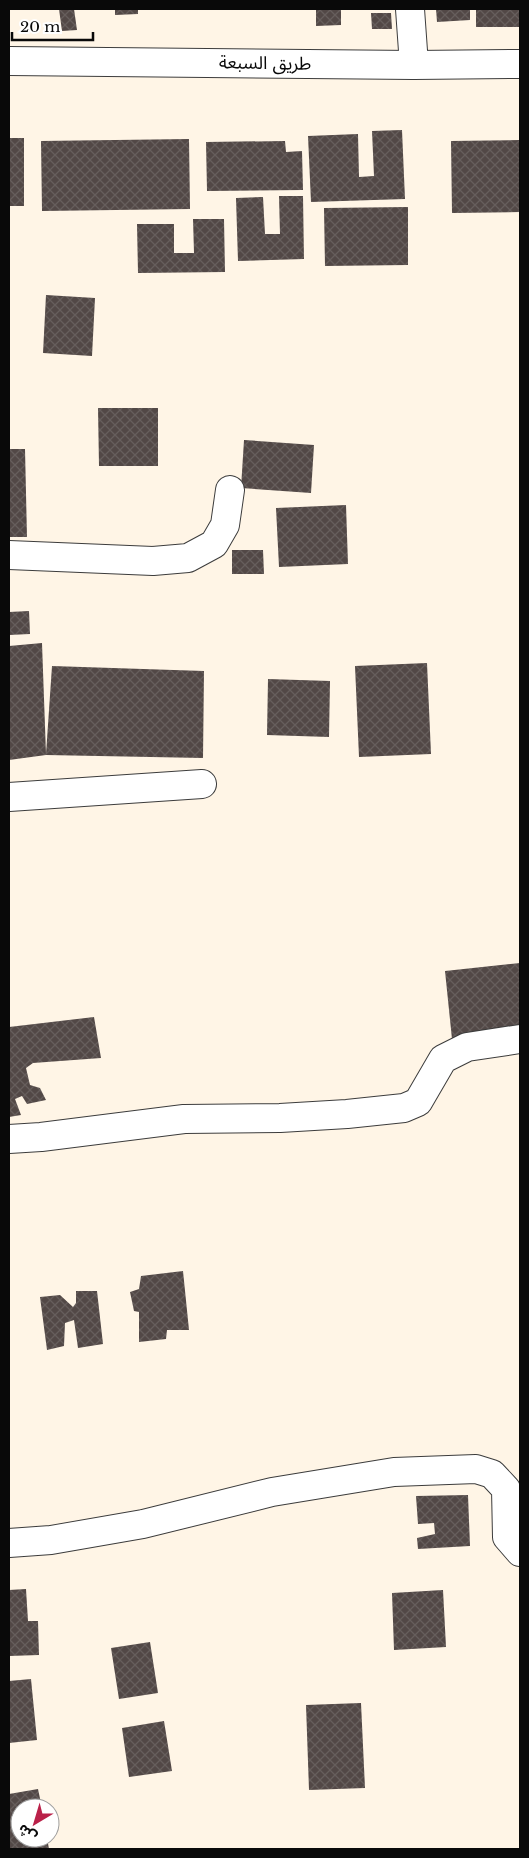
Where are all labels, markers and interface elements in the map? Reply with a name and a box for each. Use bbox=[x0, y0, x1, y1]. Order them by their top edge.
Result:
scale bar bbox=[12, 10, 94, 42]
text: 20 m bbox=[20, 17, 60, 36]
street label: طريق السبعة bbox=[219, 51, 311, 75]
north arrow bbox=[10, 1798, 60, 1848]
text: ش bbox=[14, 1820, 40, 1846]

